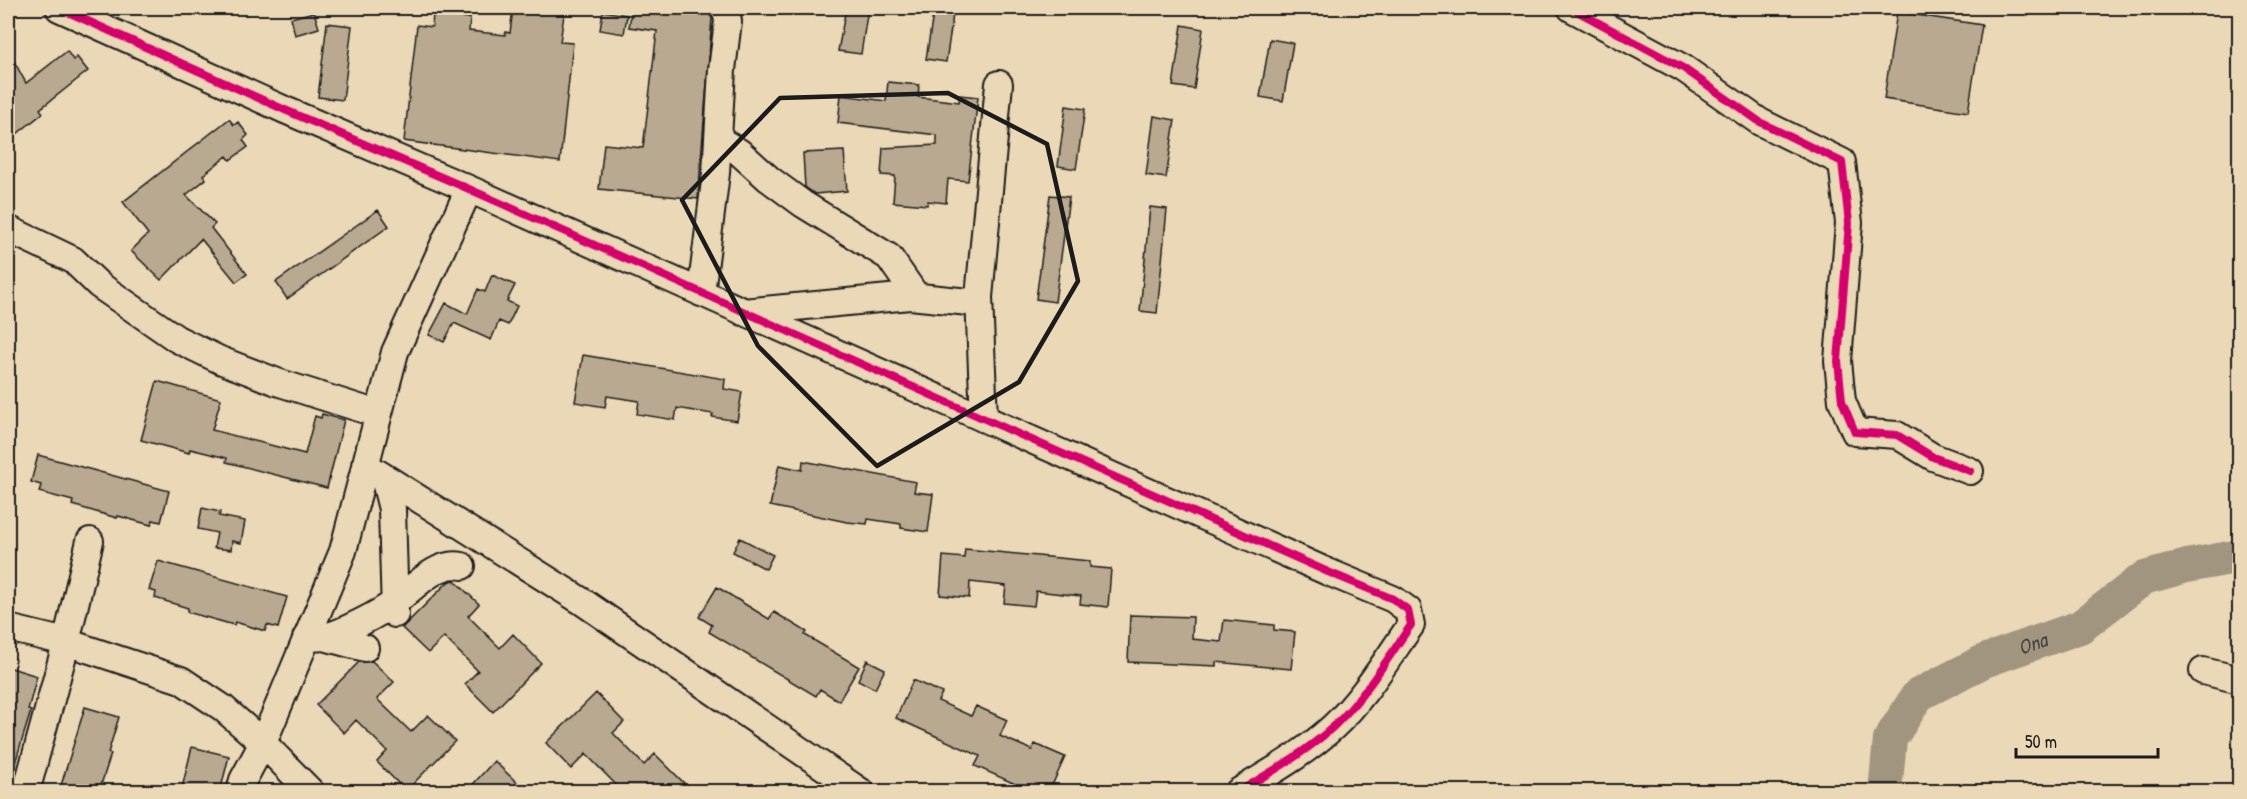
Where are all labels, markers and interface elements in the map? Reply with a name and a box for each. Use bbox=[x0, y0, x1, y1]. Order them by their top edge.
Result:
water label: Ona bbox=[2014, 624, 2054, 662]
scale bar bbox=[2016, 721, 2158, 759]
text: 50 m bbox=[2025, 729, 2057, 754]

